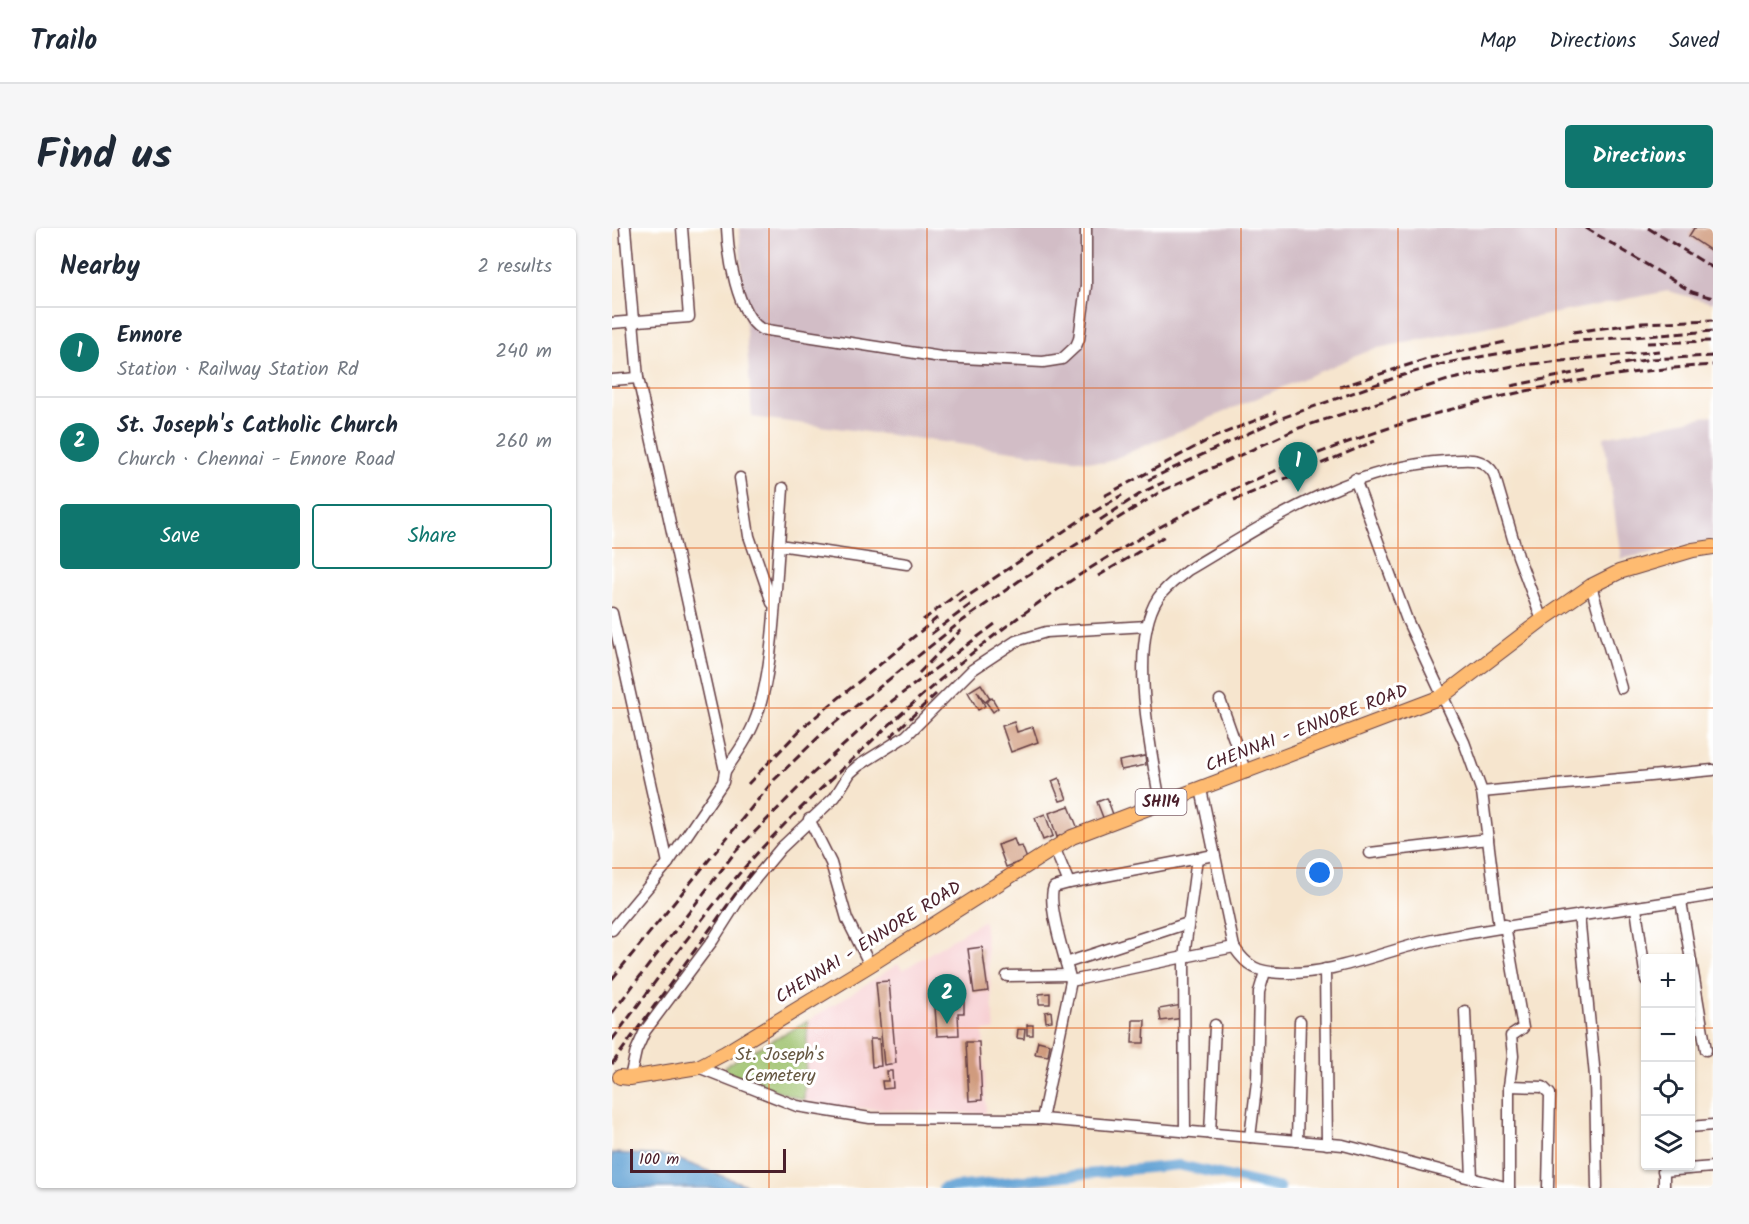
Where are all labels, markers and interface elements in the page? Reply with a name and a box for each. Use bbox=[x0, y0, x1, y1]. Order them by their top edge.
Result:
text: Trailo bbox=[30, 19, 97, 64]
text: Map bbox=[1480, 25, 1516, 58]
text: Directions bbox=[1549, 25, 1636, 58]
text: Saved bbox=[1669, 25, 1719, 58]
text: Find us bbox=[36, 123, 172, 190]
button: Directions bbox=[1565, 125, 1713, 188]
text: Nearby bbox=[60, 246, 140, 288]
text: 2 results bbox=[477, 251, 552, 283]
text: Ennore bbox=[117, 319, 182, 354]
text: 1 bbox=[76, 336, 83, 368]
text: 240 m bbox=[495, 336, 552, 368]
text: Station · Railway Station Rd bbox=[117, 354, 358, 386]
text: St. Joseph's Catholic Church bbox=[117, 409, 398, 444]
text: 2 bbox=[74, 426, 85, 458]
text: 260 m bbox=[495, 426, 552, 458]
pin: 1 bbox=[1278, 442, 1318, 492]
text: Church · Chennai - Ennore Road bbox=[117, 444, 395, 476]
button: Save bbox=[60, 504, 300, 569]
button: Share bbox=[312, 504, 552, 569]
street label: CHENNAI - ENNORE ROAD bbox=[1201, 677, 1413, 781]
road number: SH114 bbox=[1136, 789, 1186, 815]
your location bbox=[1305, 858, 1334, 887]
street label: CHENNAI - ENNORE ROAD bbox=[770, 873, 968, 1012]
map controls bbox=[1641, 954, 1695, 1170]
button: + bbox=[1641, 954, 1695, 1008]
pin: 2 bbox=[928, 974, 966, 1024]
button: − bbox=[1641, 1008, 1695, 1062]
park label: St. Joseph's Cemetery bbox=[736, 1041, 825, 1091]
button: locate bbox=[1641, 1062, 1695, 1116]
button: layers bbox=[1641, 1116, 1695, 1170]
scale bar bbox=[630, 1146, 786, 1174]
text: 100 m bbox=[639, 1147, 679, 1172]

